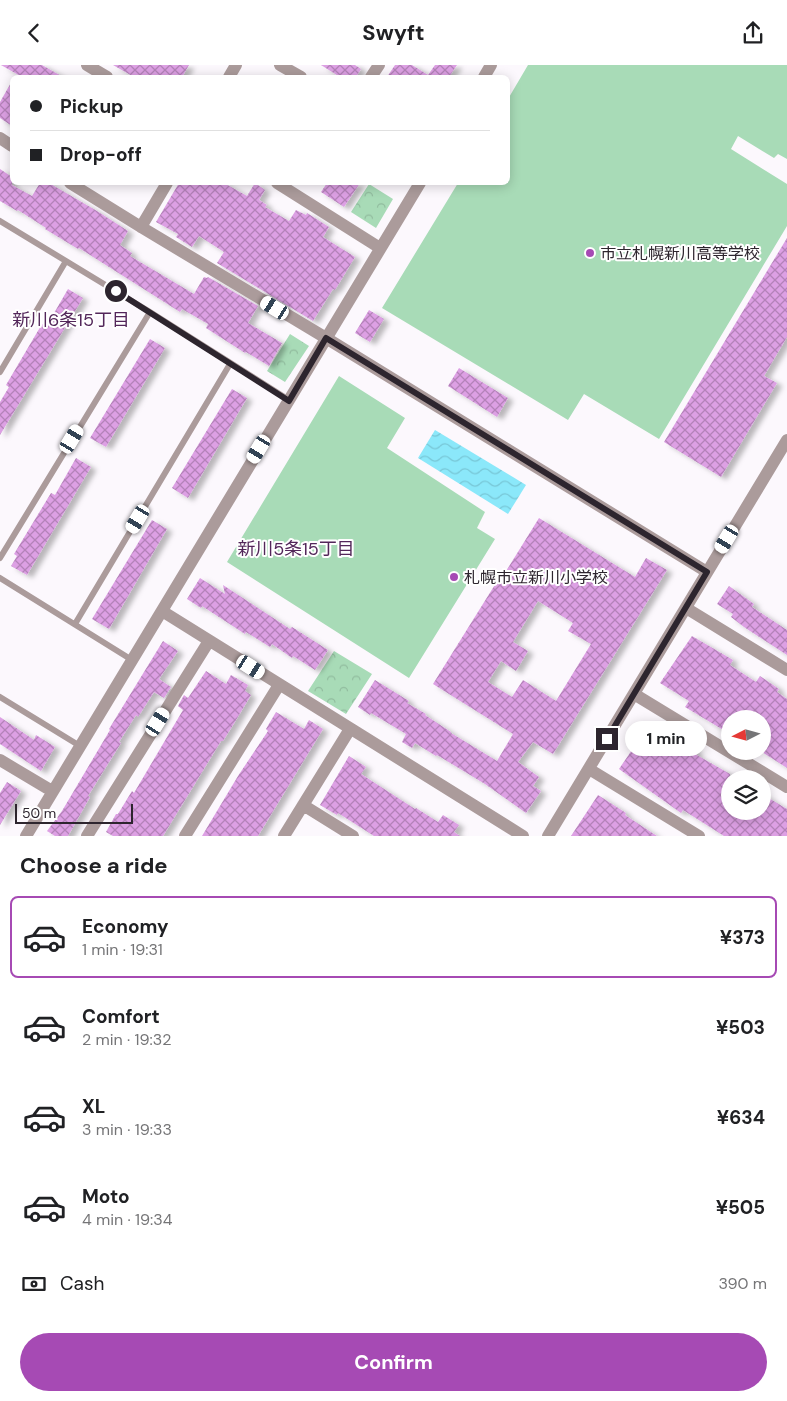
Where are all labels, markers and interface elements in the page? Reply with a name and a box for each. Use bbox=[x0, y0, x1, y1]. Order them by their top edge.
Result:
text: Swyft bbox=[362, 18, 425, 47]
icon: back bbox=[20, 19, 48, 47]
icon: share bbox=[739, 19, 767, 47]
text: Pickup bbox=[60, 94, 124, 119]
text: Drop-off bbox=[60, 142, 142, 167]
place label: 市立札幌新川高等学校 bbox=[600, 243, 760, 264]
marker: 市立札幌新川高等学校 bbox=[584, 247, 596, 259]
route start bbox=[105, 280, 127, 302]
car bbox=[258, 294, 291, 322]
district label: 新川6条15丁目 bbox=[12, 308, 130, 332]
car bbox=[57, 422, 86, 456]
car bbox=[244, 432, 273, 466]
car bbox=[123, 502, 152, 536]
car bbox=[712, 522, 741, 556]
district label: 新川5条15丁目 bbox=[237, 537, 355, 561]
place label: 札幌市立新川小学校 bbox=[464, 567, 608, 588]
marker: 札幌市立新川小学校 bbox=[448, 571, 460, 583]
car bbox=[234, 653, 267, 681]
car bbox=[143, 705, 172, 739]
north arrow bbox=[721, 710, 771, 760]
map controls bbox=[721, 710, 771, 820]
callout: 1 min bbox=[624, 721, 707, 757]
route end bbox=[596, 728, 618, 750]
text: 1 min bbox=[647, 728, 685, 749]
button: layers bbox=[721, 770, 771, 820]
scale bar bbox=[15, 801, 132, 824]
text: 50 m bbox=[22, 804, 56, 822]
text: Choose a ride bbox=[20, 851, 168, 880]
text: Economy bbox=[82, 914, 169, 939]
icon: car bbox=[22, 915, 67, 960]
text: ¥373 bbox=[720, 925, 765, 950]
text: 1 min · 19:31 bbox=[82, 939, 163, 960]
text: Comfort bbox=[82, 1004, 160, 1029]
icon: car bbox=[22, 1005, 67, 1050]
text: ¥503 bbox=[716, 1015, 765, 1040]
text: 2 min · 19:32 bbox=[82, 1029, 171, 1050]
text: XL bbox=[82, 1094, 105, 1119]
icon: car bbox=[22, 1095, 67, 1140]
text: ¥634 bbox=[717, 1105, 765, 1130]
text: 3 min · 19:33 bbox=[82, 1119, 172, 1140]
text: Moto bbox=[82, 1184, 130, 1209]
icon: car bbox=[22, 1185, 67, 1230]
text: ¥505 bbox=[716, 1195, 765, 1220]
text: 4 min · 19:34 bbox=[82, 1209, 172, 1230]
icon: cash bbox=[20, 1270, 48, 1298]
text: Cash bbox=[60, 1271, 104, 1296]
text: 390 m bbox=[719, 1273, 767, 1294]
button: Confirm bbox=[20, 1333, 767, 1391]

